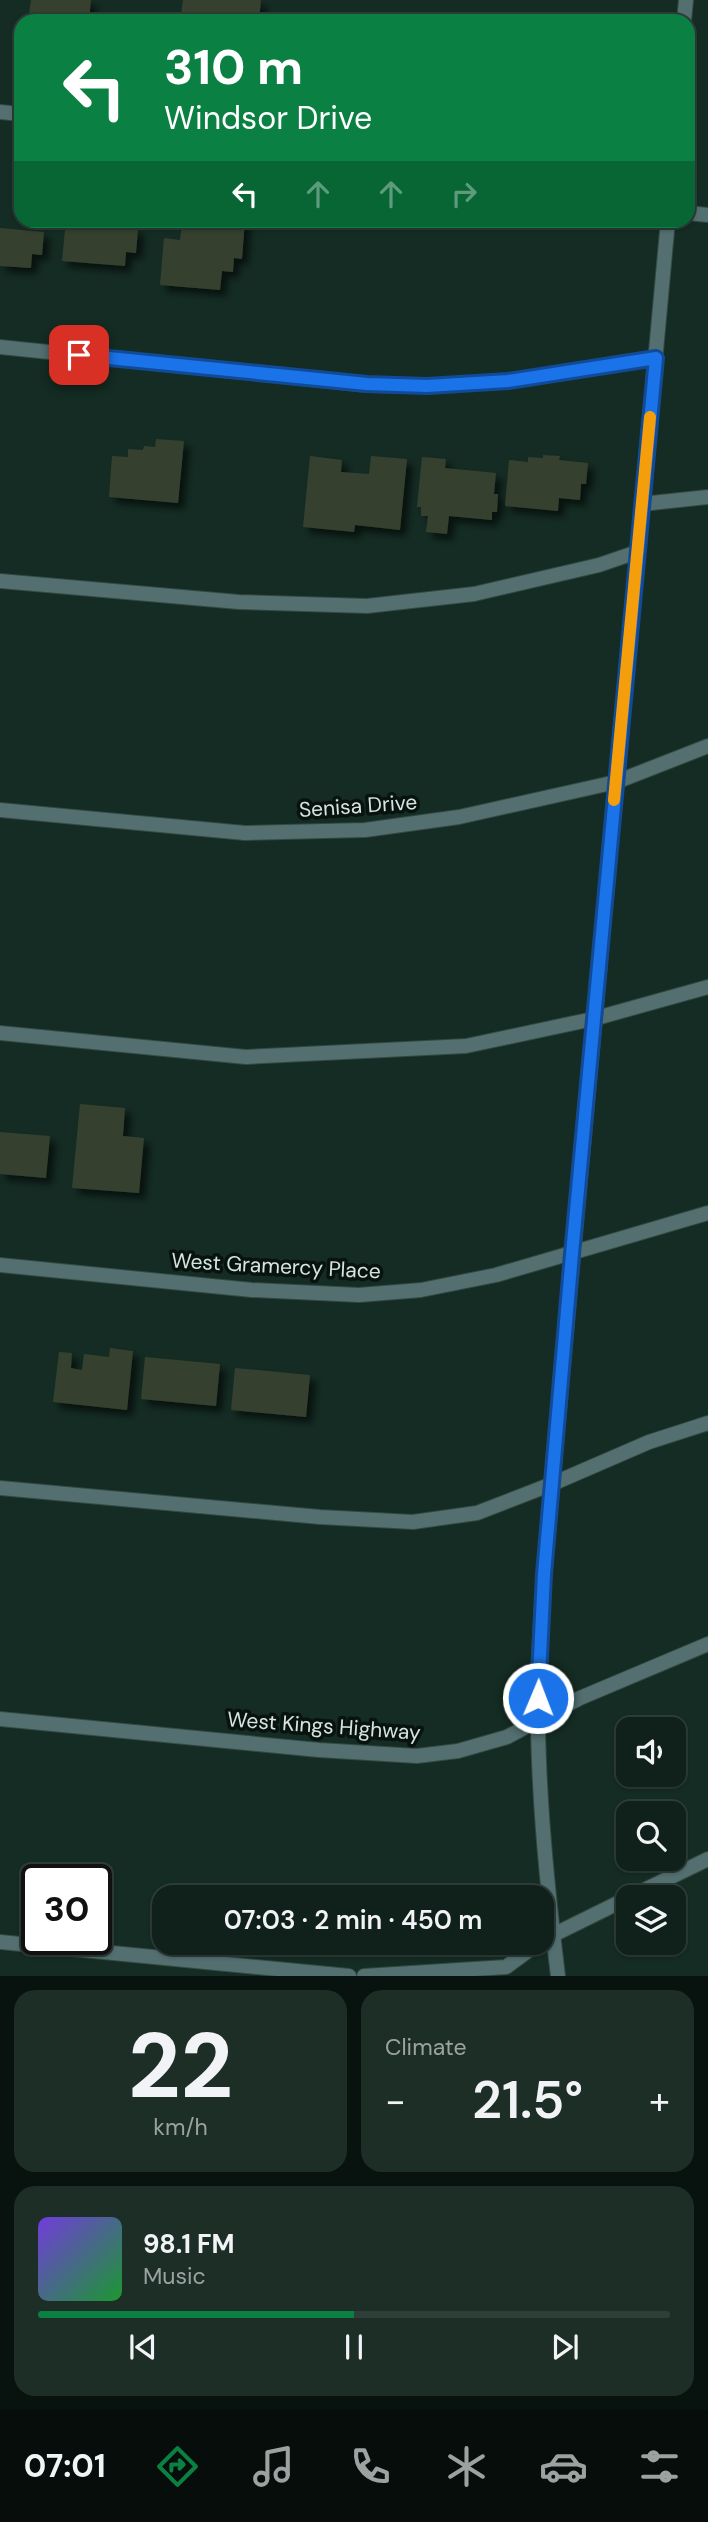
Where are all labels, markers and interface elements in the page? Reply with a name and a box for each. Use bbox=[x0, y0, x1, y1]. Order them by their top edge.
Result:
text: 310 m bbox=[164, 35, 303, 99]
icon: left bbox=[49, 42, 140, 133]
text: Windsor Drive bbox=[164, 97, 372, 139]
icon: left bbox=[226, 175, 264, 213]
icon: ahead bbox=[299, 175, 337, 213]
icon: ahead bbox=[372, 175, 410, 213]
icon: right bbox=[445, 175, 483, 213]
pin bbox=[49, 325, 109, 385]
icon: arrive bbox=[60, 336, 98, 374]
street label: Senisa Drive bbox=[298, 788, 418, 824]
street label: West Gramercy Place bbox=[171, 1247, 382, 1285]
position arrow bbox=[501, 1661, 575, 1735]
street label: West Kings Highway bbox=[226, 1705, 422, 1747]
map controls bbox=[616, 1717, 686, 1955]
button: sound bbox=[616, 1717, 686, 1787]
button: search bbox=[616, 1801, 686, 1871]
speed limit sign: 30 bbox=[21, 1864, 112, 1955]
button: layers bbox=[616, 1885, 686, 1955]
text: 07:03 · 2 min · 450 m bbox=[224, 1903, 482, 1937]
text: 22 bbox=[128, 2007, 233, 2125]
text: Climate bbox=[385, 2032, 467, 2062]
text: 21.5° bbox=[472, 2066, 583, 2134]
text: − bbox=[385, 2076, 406, 2126]
text: + bbox=[649, 2076, 670, 2126]
text: km/h bbox=[153, 2112, 208, 2142]
text: 98.1 FM bbox=[143, 2227, 235, 2261]
text: Music bbox=[143, 2261, 206, 2291]
icon: previous bbox=[124, 2328, 162, 2366]
icon: pause bbox=[335, 2328, 373, 2366]
icon: next bbox=[546, 2328, 584, 2366]
icon: directions bbox=[153, 2442, 202, 2491]
icon: music bbox=[249, 2442, 298, 2491]
icon: phone bbox=[346, 2442, 395, 2491]
icon: climate bbox=[442, 2442, 491, 2491]
icon: car bbox=[539, 2442, 588, 2491]
icon: filters bbox=[635, 2442, 684, 2491]
text: 07:01 bbox=[24, 2445, 106, 2487]

